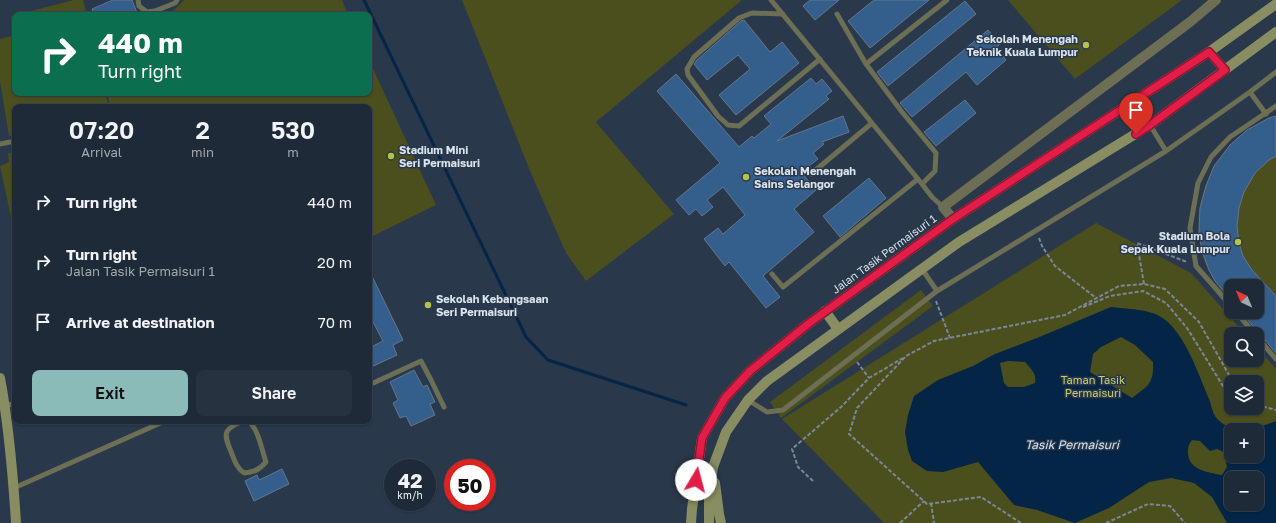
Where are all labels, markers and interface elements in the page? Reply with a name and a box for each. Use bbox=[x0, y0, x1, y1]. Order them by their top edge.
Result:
text: 440 m bbox=[98, 26, 183, 59]
icon: right bbox=[32, 28, 84, 80]
place label: Sekolah Menengah Teknik Kuala Lumpur bbox=[967, 32, 1079, 58]
marker: Sekolah Menengah Teknik Kuala Lumpur bbox=[1081, 40, 1091, 50]
text: Turn right bbox=[98, 60, 182, 82]
pin bbox=[1119, 93, 1153, 134]
icon: arrive bbox=[1125, 99, 1147, 121]
text: 07:20 bbox=[69, 115, 134, 144]
text: 2 bbox=[195, 115, 210, 144]
text: 530 bbox=[271, 115, 315, 144]
place label: Stadium Mini Seri Permaisuri bbox=[399, 143, 480, 169]
text: Arrival bbox=[81, 144, 122, 160]
text: min bbox=[191, 144, 214, 160]
text: m bbox=[287, 144, 299, 160]
marker: Stadium Mini Seri Permaisuri bbox=[386, 151, 396, 161]
place label: Sekolah Menengah Sains Selangor bbox=[754, 164, 856, 190]
marker: Sekolah Menengah Sains Selangor bbox=[741, 172, 751, 182]
icon: right bbox=[32, 191, 54, 213]
text: Turn right bbox=[66, 193, 137, 211]
text: 440 m bbox=[307, 193, 352, 211]
street label: Jalan Tasik Permaisuri 1 bbox=[829, 211, 938, 296]
place label: Stadium Bola Sepak Kuala Lumpur bbox=[1120, 229, 1231, 255]
marker: Stadium Bola Sepak Kuala Lumpur bbox=[1233, 237, 1243, 247]
text: Turn right bbox=[66, 245, 137, 263]
icon: right bbox=[32, 251, 54, 273]
text: 20 m bbox=[317, 253, 352, 271]
text: Jalan Tasik Permaisuri 1 bbox=[66, 263, 215, 279]
north arrow bbox=[1224, 279, 1264, 319]
map controls bbox=[1224, 279, 1264, 511]
place label: Sekolah Kebangsaan Seri Permaisuri bbox=[436, 292, 549, 318]
marker: Sekolah Kebangsaan Seri Permaisuri bbox=[423, 300, 433, 310]
icon: arrive bbox=[32, 311, 54, 333]
text: Arrive at destination bbox=[66, 313, 215, 331]
text: 70 m bbox=[318, 313, 352, 331]
button: search bbox=[1224, 327, 1264, 367]
button: Exit bbox=[32, 370, 188, 416]
button: Share bbox=[196, 370, 352, 416]
park label: Taman Tasik Permaisuri bbox=[1061, 373, 1125, 399]
button: layers bbox=[1224, 375, 1264, 415]
button: + bbox=[1224, 423, 1264, 463]
water label: Tasik Permaisuri bbox=[1025, 437, 1121, 452]
speed limit sign: 50 bbox=[444, 459, 496, 511]
position arrow bbox=[675, 459, 717, 501]
text: 42 bbox=[398, 468, 422, 492]
button: − bbox=[1224, 471, 1264, 511]
text: km/h bbox=[397, 489, 423, 501]

